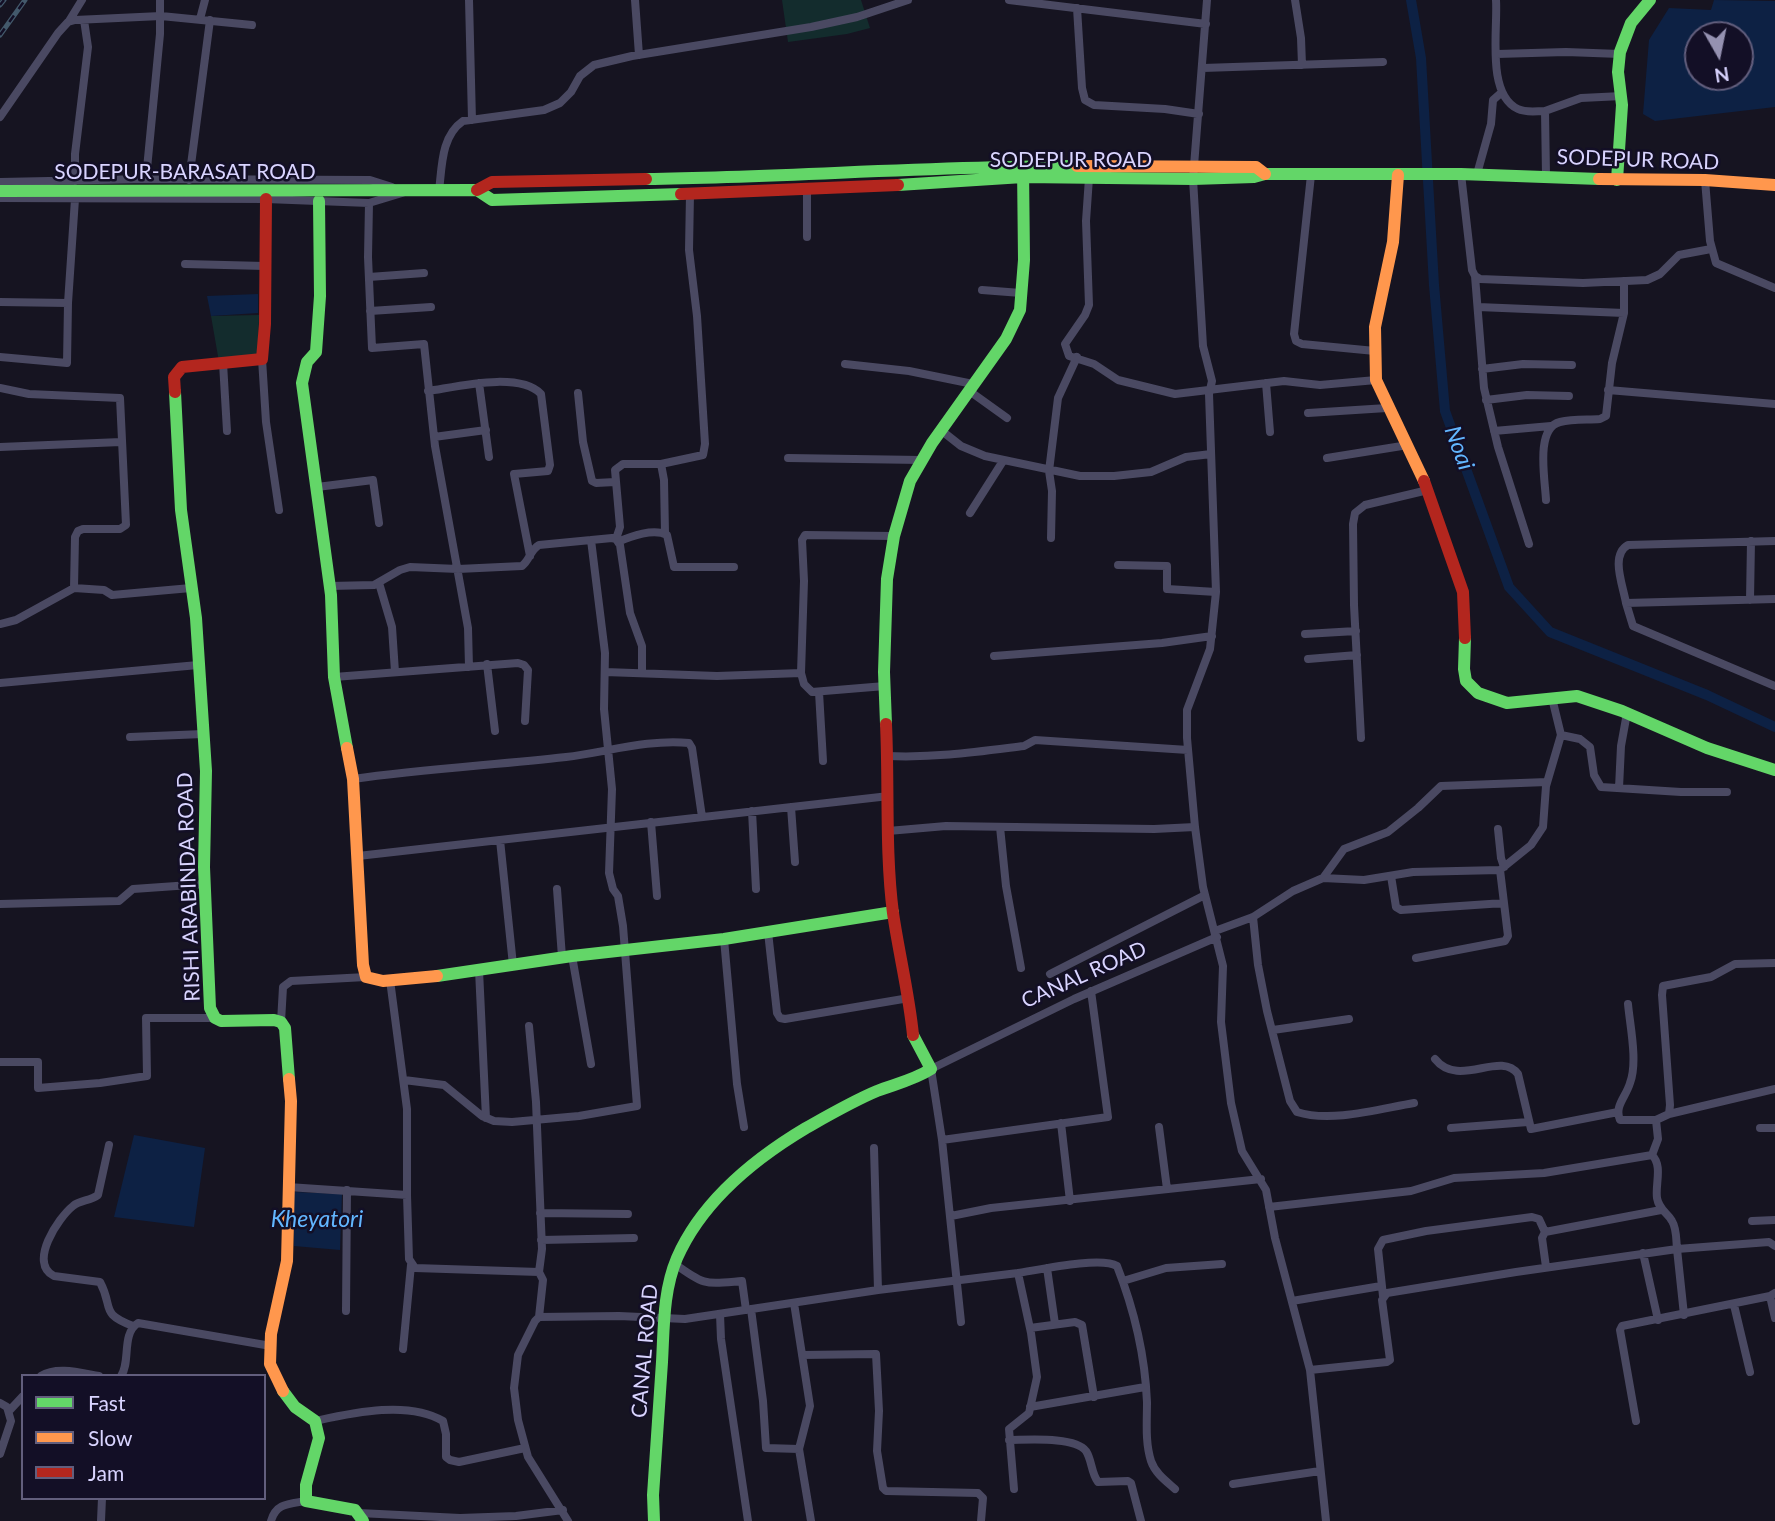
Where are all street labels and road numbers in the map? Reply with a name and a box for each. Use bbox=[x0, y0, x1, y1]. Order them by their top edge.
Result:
street label: SODEPUR ROAD bbox=[1556, 145, 1720, 175]
street label: SODEPUR ROAD bbox=[990, 147, 1152, 173]
street label: SODEPUR-BARASAT ROAD bbox=[54, 159, 316, 185]
street label: RISHI ARABINDA ROAD bbox=[172, 772, 206, 1002]
street label: CANAL ROAD bbox=[1018, 936, 1150, 1014]
street label: CANAL ROAD bbox=[627, 1283, 663, 1419]

